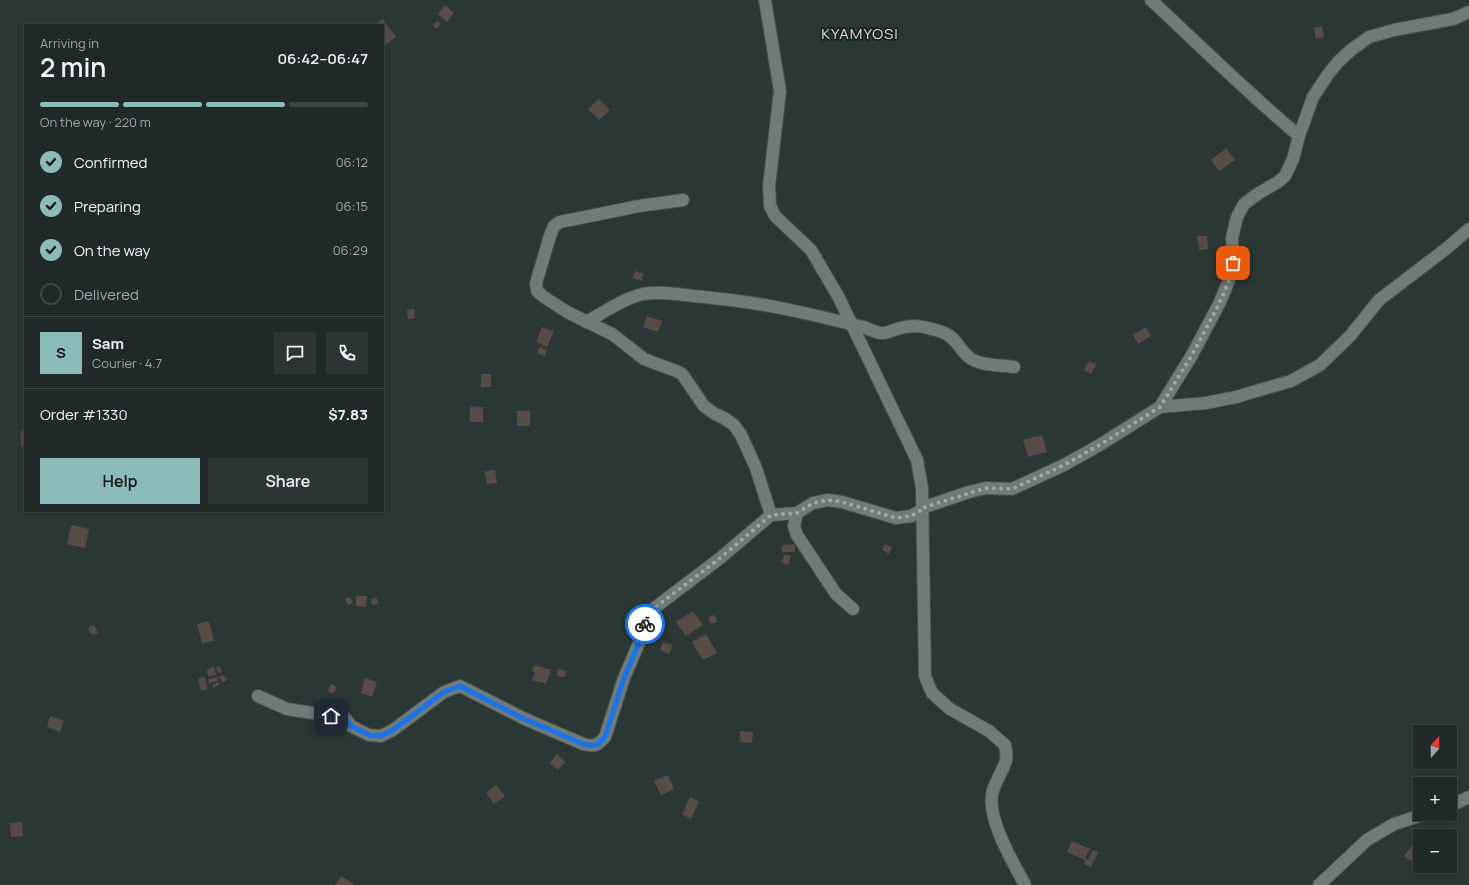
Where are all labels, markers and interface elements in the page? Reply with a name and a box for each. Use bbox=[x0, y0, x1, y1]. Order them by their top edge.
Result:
district label: KYAMYOSI bbox=[821, 23, 899, 44]
text: Arriving in bbox=[40, 34, 99, 52]
text: 06:42–06:47 bbox=[277, 48, 368, 69]
text: 2 min bbox=[40, 49, 106, 85]
text: On the way · 220 m bbox=[40, 113, 151, 131]
icon: check bbox=[40, 151, 62, 173]
text: Confirmed bbox=[74, 152, 147, 173]
text: 06:12 bbox=[336, 153, 368, 171]
icon: check bbox=[40, 195, 62, 217]
text: Preparing bbox=[74, 196, 141, 217]
text: 06:15 bbox=[336, 197, 368, 215]
icon: check bbox=[40, 239, 62, 261]
text: On the way bbox=[74, 240, 150, 261]
text: 06:29 bbox=[333, 241, 368, 259]
pin bbox=[1216, 246, 1250, 280]
icon: bag bbox=[1222, 252, 1244, 274]
text: Delivered bbox=[74, 284, 139, 305]
button: chat bbox=[274, 332, 316, 374]
button: phone bbox=[326, 332, 368, 374]
text: Sam bbox=[92, 333, 124, 354]
text: S bbox=[56, 342, 66, 363]
text: Courier · 4.7 bbox=[92, 354, 162, 372]
text: Order #1330 bbox=[40, 404, 128, 425]
text: $7.83 bbox=[328, 404, 368, 425]
button: Help bbox=[40, 458, 200, 504]
button: Share bbox=[208, 458, 368, 504]
courier bbox=[625, 604, 665, 644]
icon: bike bbox=[634, 613, 656, 635]
pin bbox=[314, 699, 348, 733]
icon: home bbox=[320, 705, 342, 727]
north arrow bbox=[1413, 725, 1457, 769]
map controls bbox=[1413, 725, 1457, 873]
button: + bbox=[1413, 777, 1457, 821]
button: − bbox=[1413, 829, 1457, 873]

